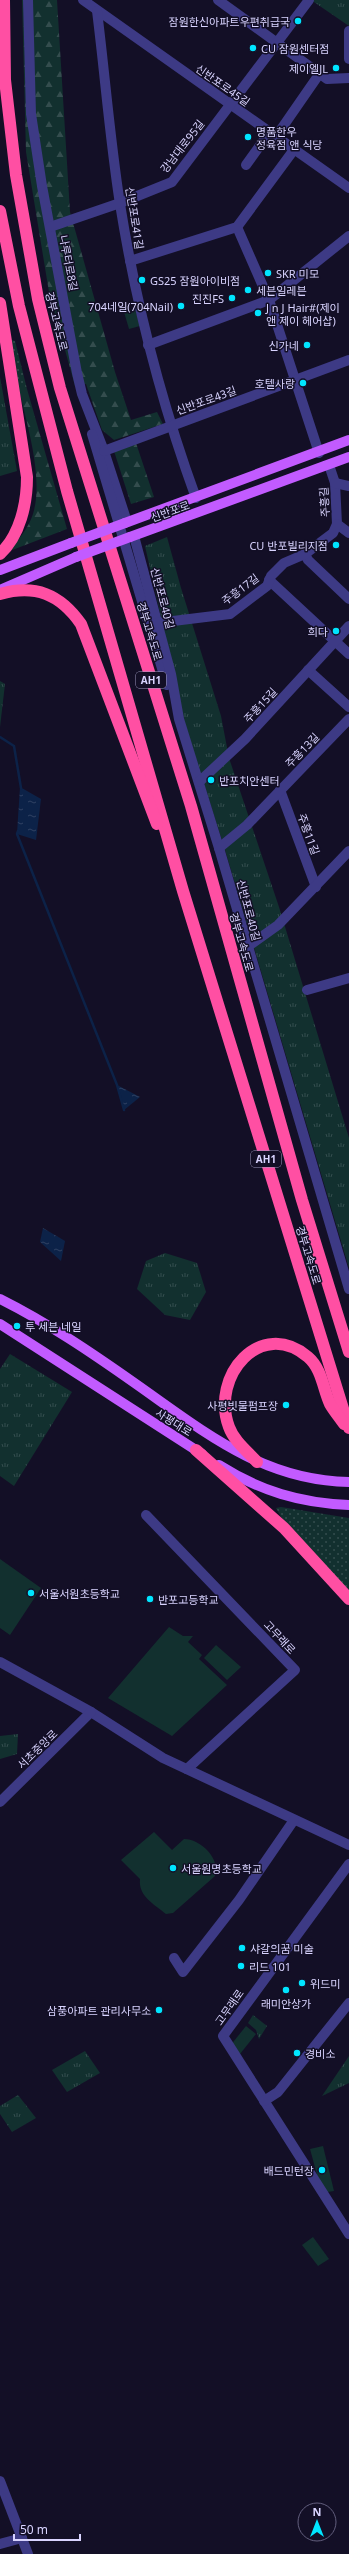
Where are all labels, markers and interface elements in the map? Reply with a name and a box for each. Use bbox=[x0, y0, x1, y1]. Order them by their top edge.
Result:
place label: 잠원한신아파트우편취급국 bbox=[169, 14, 290, 29]
marker: 잠원한신아파트우편취급국 bbox=[293, 16, 303, 26]
place label: CU 잠원센터점 bbox=[261, 41, 329, 56]
marker: CU 잠원센터점 bbox=[248, 43, 258, 53]
street label: 신반포로45길 bbox=[193, 61, 253, 109]
place label: 제이엘JL bbox=[289, 61, 328, 76]
marker: 제이엘JL bbox=[331, 63, 341, 73]
street label: 강남대로95길 bbox=[157, 116, 207, 176]
place label: 명품한우 정육점 앤 식당 bbox=[256, 124, 322, 152]
marker: 명품한우 정육점 앤 식당 bbox=[243, 132, 253, 142]
street label: 신반포로41길 bbox=[123, 186, 147, 250]
street label: 나루터로8길 bbox=[56, 234, 82, 292]
place label: SKR 미모 bbox=[276, 266, 319, 281]
marker: SKR 미모 bbox=[263, 268, 273, 278]
place label: GS25 잠원아이비점 bbox=[150, 273, 240, 288]
marker: GS25 잠원아이비점 bbox=[137, 275, 147, 285]
place label: 세븐일레븐 bbox=[256, 283, 307, 298]
marker: 세븐일레븐 bbox=[243, 285, 253, 295]
street label: 경부고속도로 bbox=[42, 290, 72, 352]
place label: 진진FS bbox=[192, 291, 224, 306]
marker: 진진FS bbox=[227, 293, 237, 303]
place label: 704네일(704Nail) bbox=[88, 299, 173, 314]
place label: J n J Hair#(제이 앤 제이 헤어샵) bbox=[265, 300, 340, 328]
marker: 704네일(704Nail) bbox=[176, 301, 186, 311]
marker: J n J Hair#(제이 앤 제이 헤어샵) bbox=[253, 308, 263, 318]
place label: 신가네 bbox=[269, 338, 299, 353]
marker: 신가네 bbox=[302, 340, 312, 350]
place label: 호텔사랑 bbox=[255, 376, 295, 391]
marker: 호텔사랑 bbox=[298, 378, 308, 388]
street label: 신반포로43길 bbox=[174, 382, 238, 418]
street label: 주흥길 bbox=[315, 486, 333, 518]
street label: 신반포로 bbox=[148, 497, 192, 525]
place label: CU 반포빌리지점 bbox=[249, 538, 328, 553]
marker: CU 반포빌리지점 bbox=[331, 540, 341, 550]
street label: 신반포로40길 bbox=[148, 566, 178, 630]
street label: 주흥17길 bbox=[218, 570, 262, 608]
street label: 경부고속도로 bbox=[134, 600, 166, 662]
place label: 희다 bbox=[308, 624, 328, 639]
marker: 희다 bbox=[331, 626, 341, 636]
road number: AH1 bbox=[136, 672, 166, 688]
street label: 주흥15길 bbox=[240, 684, 280, 726]
street label: 주흥13길 bbox=[282, 729, 322, 771]
place label: 반포치안센터 bbox=[219, 773, 280, 788]
marker: 반포치안센터 bbox=[206, 775, 216, 785]
street label: 주흥11길 bbox=[295, 811, 323, 857]
street label: 신반포로40길 bbox=[234, 878, 264, 942]
street label: 경부고속도로 bbox=[226, 911, 258, 973]
road number: AH1 bbox=[251, 1151, 281, 1167]
street label: 경부고속도로 bbox=[293, 1224, 325, 1286]
place label: 투 세븐 네일 bbox=[25, 1319, 81, 1334]
marker: 투 세븐 네일 bbox=[12, 1321, 22, 1331]
place label: 사평빗물펌프장 bbox=[207, 1398, 278, 1413]
marker: 사평빗물펌프장 bbox=[281, 1400, 291, 1410]
street label: 사평대로 bbox=[153, 1405, 195, 1439]
place label: 서울서원초등학교 bbox=[39, 1586, 120, 1601]
marker: 서울서원초등학교 bbox=[26, 1588, 36, 1598]
place label: 반포고등학교 bbox=[158, 1592, 219, 1607]
marker: 반포고등학교 bbox=[145, 1594, 155, 1604]
street label: 고무래로 bbox=[261, 1617, 299, 1657]
street label: 서초중앙로 bbox=[14, 1726, 60, 1772]
place label: 서울원명초등학교 bbox=[181, 1861, 262, 1876]
marker: 서울원명초등학교 bbox=[168, 1863, 178, 1873]
place label: 샤갈의꿈 미술 bbox=[250, 1941, 314, 1956]
marker: 샤갈의꿈 미술 bbox=[237, 1943, 247, 1953]
place label: 리드 101 bbox=[249, 1959, 291, 1974]
marker: 리드 101 bbox=[236, 1961, 246, 1971]
place label: 위드미 bbox=[310, 1976, 340, 1991]
marker: 위드미 bbox=[297, 1978, 307, 1988]
marker: 래미안상가 bbox=[281, 1985, 291, 1995]
street label: 고무래로 bbox=[211, 1986, 247, 2028]
place label: 래미안상가 bbox=[261, 1996, 311, 2011]
place label: 삼풍아파트 관리사무소 bbox=[47, 2003, 151, 2018]
marker: 삼풍아파트 관리사무소 bbox=[154, 2005, 164, 2015]
place label: 경비소 bbox=[305, 2046, 335, 2061]
marker: 경비소 bbox=[292, 2048, 302, 2058]
place label: 배드민턴장 bbox=[263, 2163, 314, 2178]
marker: 배드민턴장 bbox=[317, 2165, 327, 2175]
north arrow bbox=[297, 2502, 337, 2542]
text: N bbox=[313, 2504, 321, 2519]
scale bar bbox=[14, 2516, 80, 2542]
text: 50 m bbox=[20, 2521, 48, 2538]

